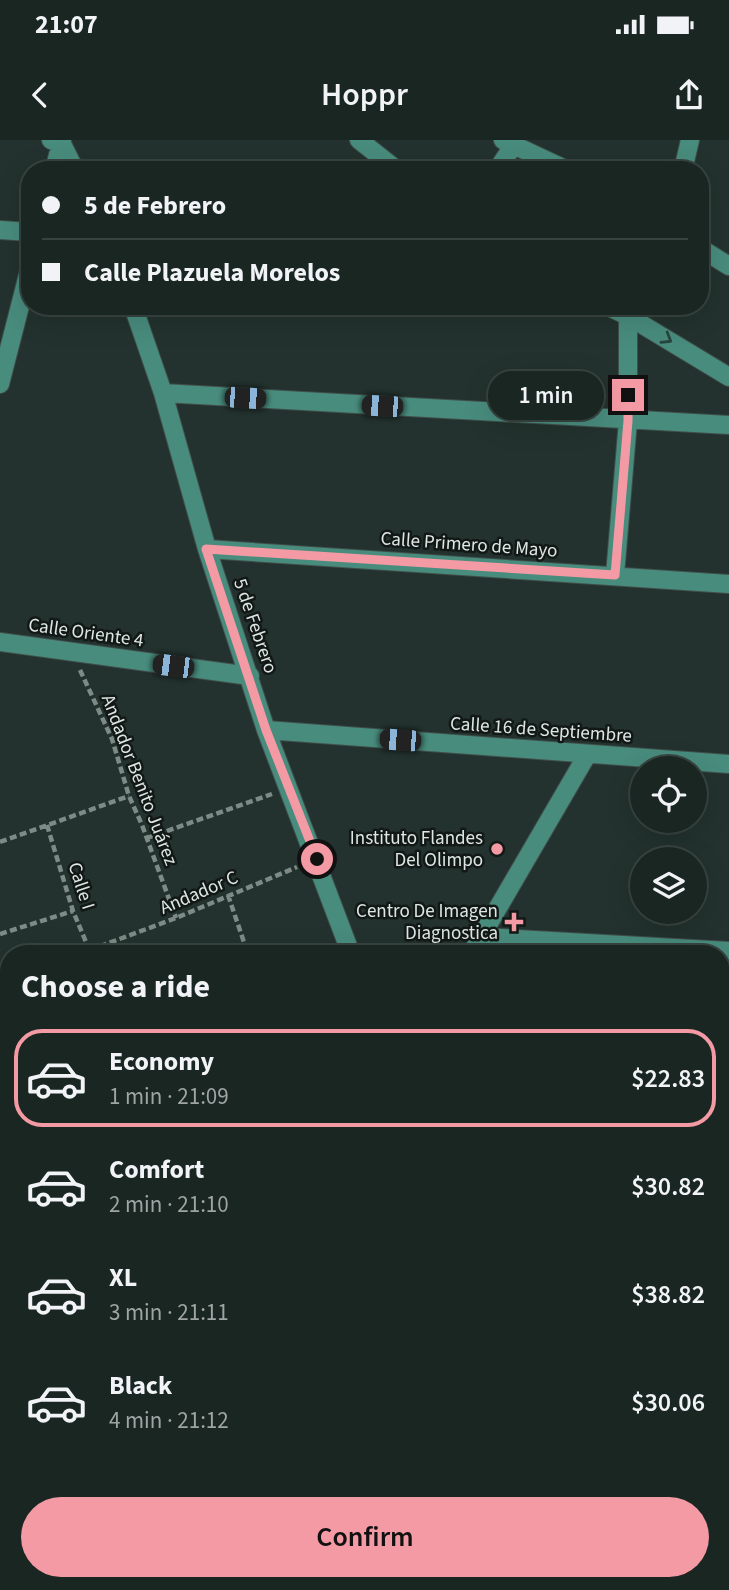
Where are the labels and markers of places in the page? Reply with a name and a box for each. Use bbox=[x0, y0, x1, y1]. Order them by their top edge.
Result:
place label: Instituto Flandes Del Olimpo bbox=[350, 825, 483, 874]
marker: Instituto Flandes Del Olimpo bbox=[489, 841, 505, 857]
place label: Centro De Imagen Diagnostica bbox=[356, 898, 498, 947]
marker: Centro De Imagen Diagnostica bbox=[504, 912, 524, 932]

